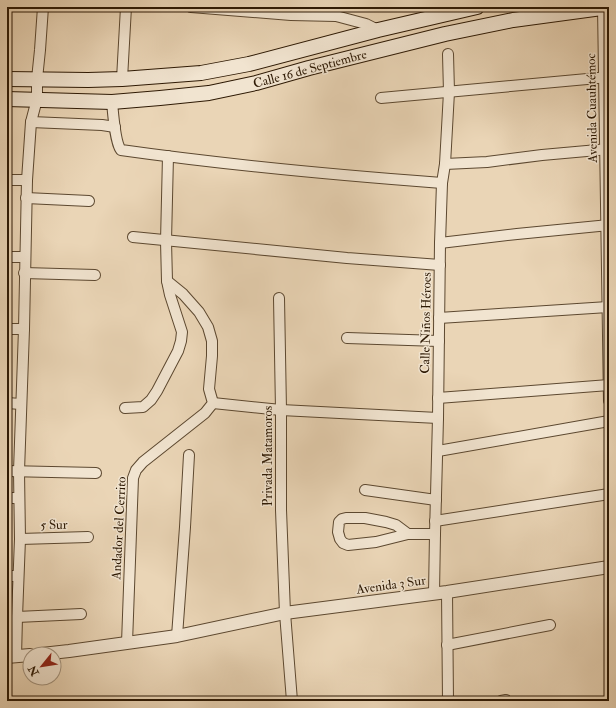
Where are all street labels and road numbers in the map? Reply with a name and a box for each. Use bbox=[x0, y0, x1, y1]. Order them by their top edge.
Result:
street label: Calle 16 de Septiembre bbox=[251, 46, 369, 93]
street label: Avenida Cuauhtémoc bbox=[583, 53, 601, 164]
street label: Calle Niños Héroes bbox=[417, 272, 435, 374]
street label: Privada Matamoros bbox=[260, 405, 276, 506]
street label: Andador del Cerrito bbox=[108, 476, 130, 581]
street label: 5 Sur bbox=[40, 517, 68, 533]
street label: Avenida 3 Sur bbox=[354, 572, 427, 598]

